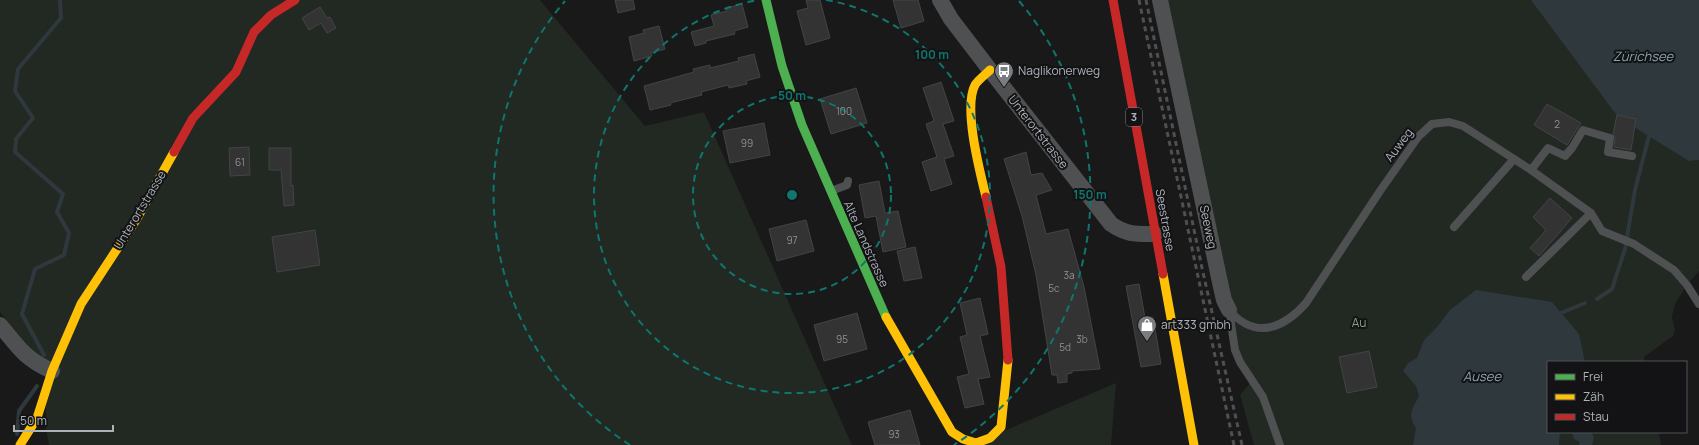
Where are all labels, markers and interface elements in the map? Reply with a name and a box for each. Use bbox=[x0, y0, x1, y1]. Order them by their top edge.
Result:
text: 100 m bbox=[915, 46, 949, 63]
water label: Zürichsee bbox=[1613, 47, 1675, 65]
bus stop icon: Naglikonerweg bbox=[993, 60, 1015, 88]
place label: Naglikonerweg bbox=[1018, 62, 1100, 79]
text: 50 m bbox=[778, 87, 806, 104]
street label: Unterortstrasse bbox=[1004, 91, 1073, 172]
house number: 100 bbox=[836, 104, 852, 118]
road number: 3 bbox=[1126, 108, 1142, 126]
house number: 2 bbox=[1554, 117, 1560, 131]
street label: Auweg bbox=[1380, 124, 1417, 165]
house number: 99 bbox=[741, 136, 753, 150]
house number: 61 bbox=[235, 155, 245, 169]
street label: Unterortstrasse bbox=[109, 167, 170, 252]
text: 150 m bbox=[1073, 186, 1107, 203]
street label: Seestrasse bbox=[1152, 187, 1179, 252]
centre of rings bbox=[785, 188, 799, 202]
street label: Alte Landstrasse bbox=[840, 198, 893, 290]
street label: Seeweg bbox=[1196, 203, 1221, 250]
house number: 97 bbox=[786, 233, 798, 247]
house number: 3a bbox=[1063, 268, 1075, 282]
house number: 5c bbox=[1048, 281, 1060, 295]
shop icon: art333 gmbh bbox=[1136, 314, 1158, 342]
park label: Au bbox=[1352, 314, 1366, 331]
place label: art333 gmbh bbox=[1161, 316, 1231, 333]
house number: 95 bbox=[836, 332, 848, 346]
house number: 3b bbox=[1076, 332, 1088, 346]
house number: 5d bbox=[1059, 340, 1071, 354]
legend bbox=[1547, 361, 1687, 433]
water label: Ausee bbox=[1463, 367, 1502, 385]
text: Frei bbox=[1583, 368, 1603, 385]
text: Zäh bbox=[1583, 388, 1604, 405]
scale bar bbox=[14, 407, 113, 433]
text: Stau bbox=[1583, 408, 1609, 425]
text: 50 m bbox=[20, 412, 47, 429]
house number: 93 bbox=[888, 427, 900, 441]

